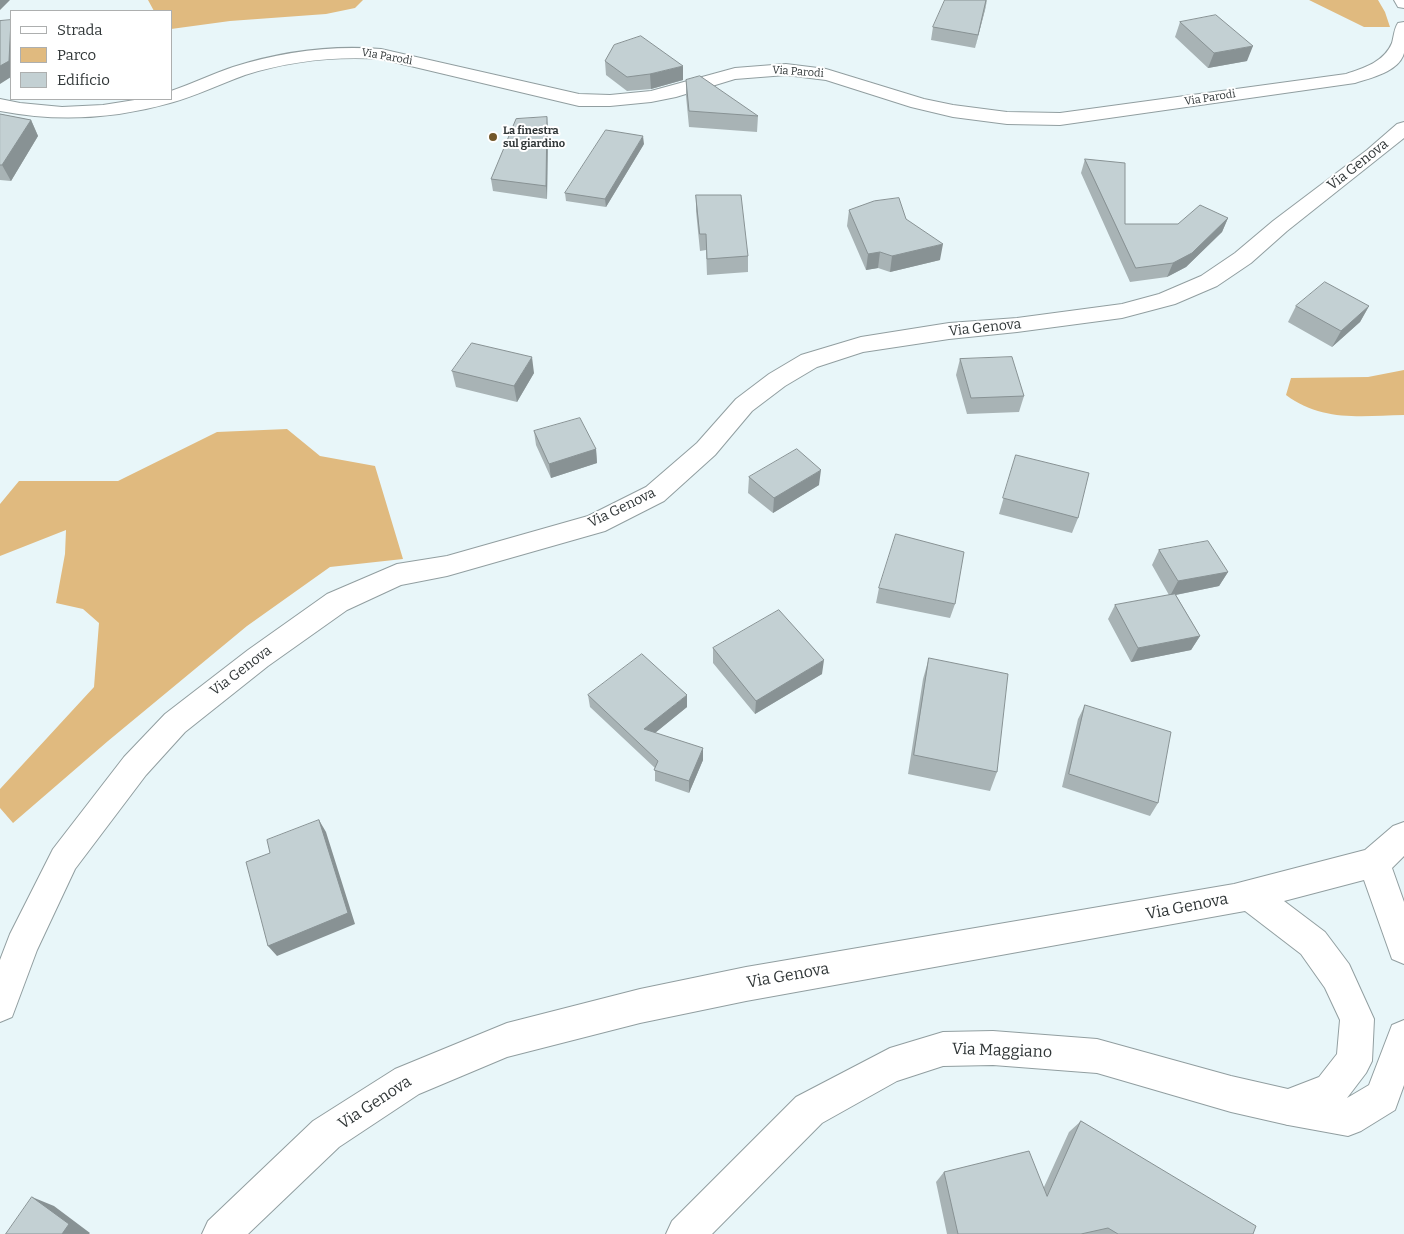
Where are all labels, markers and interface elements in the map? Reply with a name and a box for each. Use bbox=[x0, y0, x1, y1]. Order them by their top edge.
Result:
legend bbox=[10, 10, 172, 100]
text: Strada bbox=[57, 21, 103, 39]
text: Parco bbox=[57, 46, 96, 64]
street label: Via Parodi bbox=[360, 46, 414, 68]
street label: Via Parodi bbox=[772, 64, 824, 80]
text: Edificio bbox=[57, 71, 110, 89]
street label: Via Parodi bbox=[1184, 87, 1236, 109]
place label: La finestra sul giardino bbox=[503, 124, 565, 150]
marker: La finestra sul giardino bbox=[487, 131, 499, 143]
street label: Via Genova bbox=[1324, 136, 1392, 194]
street label: Via Genova bbox=[948, 316, 1022, 340]
street label: Via Genova bbox=[586, 484, 658, 532]
street label: Via Genova bbox=[207, 642, 275, 700]
street label: Via Genova bbox=[1144, 890, 1230, 924]
street label: Via Genova bbox=[745, 959, 831, 993]
street label: Via Maggiano bbox=[952, 1040, 1052, 1062]
street label: Via Genova bbox=[335, 1072, 415, 1134]

